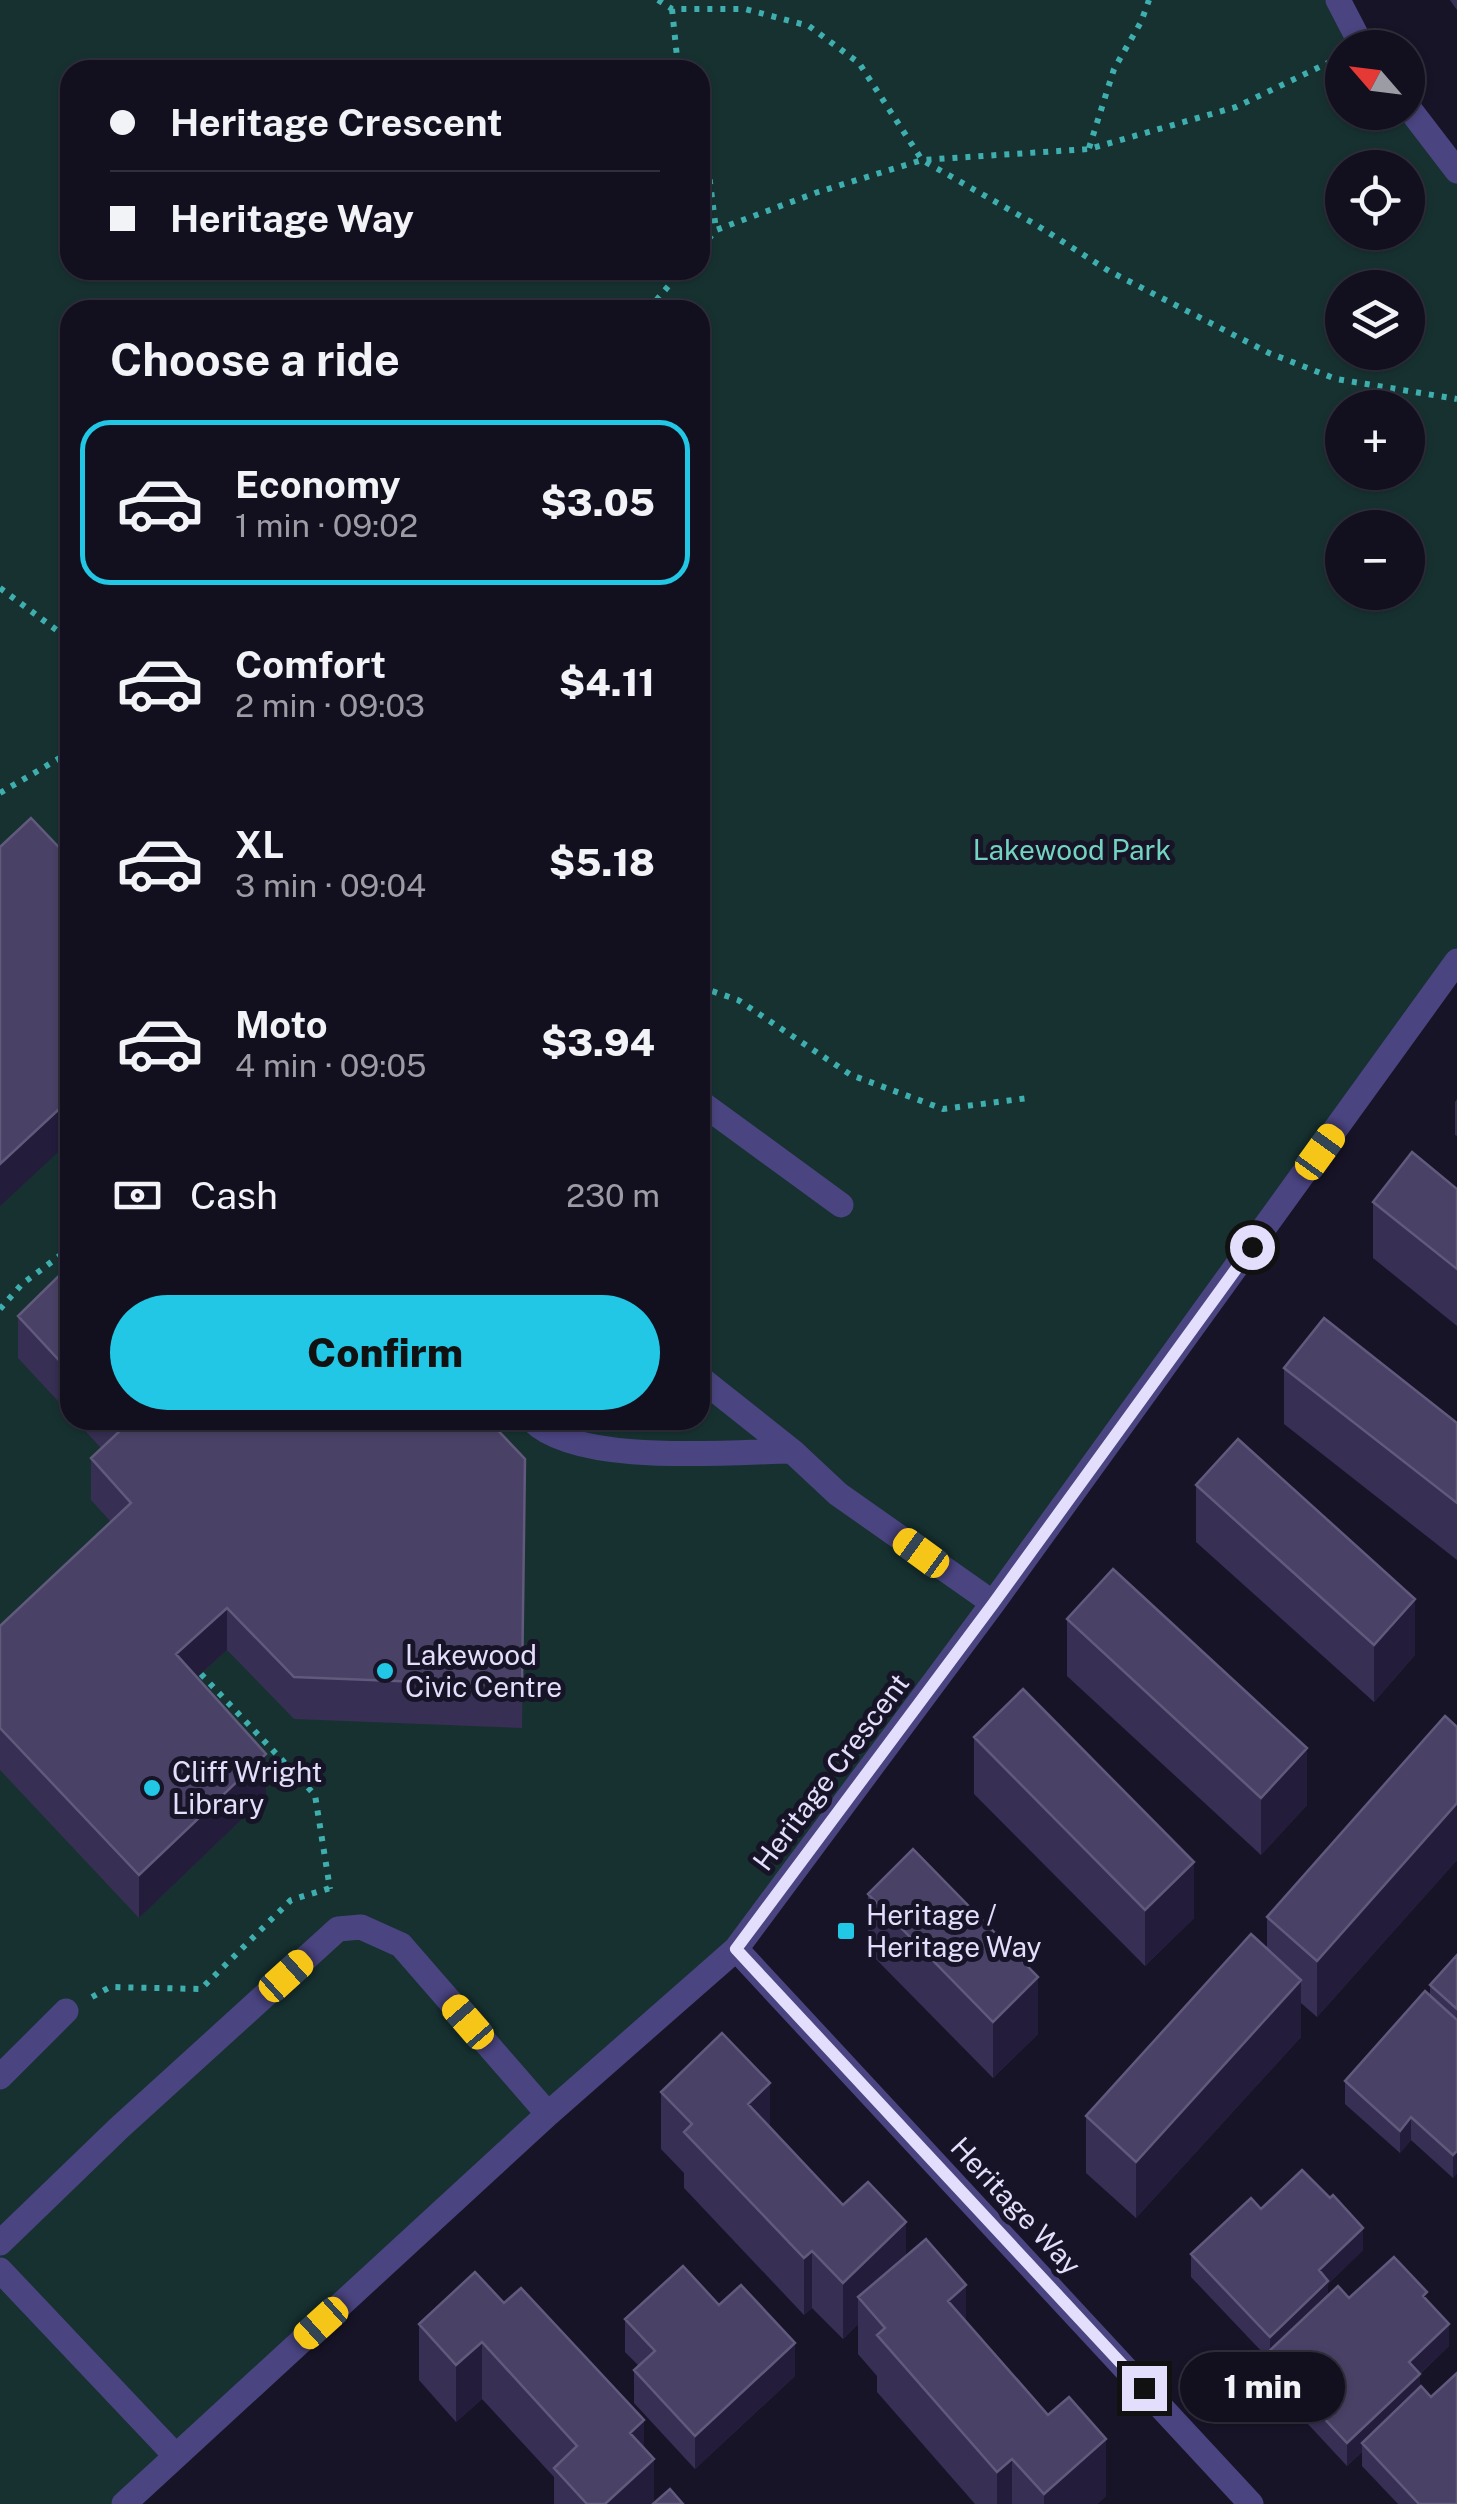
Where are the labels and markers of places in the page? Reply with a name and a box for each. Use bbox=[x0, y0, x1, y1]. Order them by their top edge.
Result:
place label: Lakewood Civic Centre bbox=[405, 1638, 562, 1703]
marker: Lakewood Civic Centre bbox=[374, 1660, 396, 1682]
place label: Cliff Wright Library bbox=[172, 1755, 322, 1820]
marker: Cliff Wright Library bbox=[141, 1777, 163, 1799]
place label: Heritage / Heritage Way bbox=[866, 1898, 1042, 1963]
marker: Heritage / Heritage Way bbox=[835, 1920, 857, 1942]

